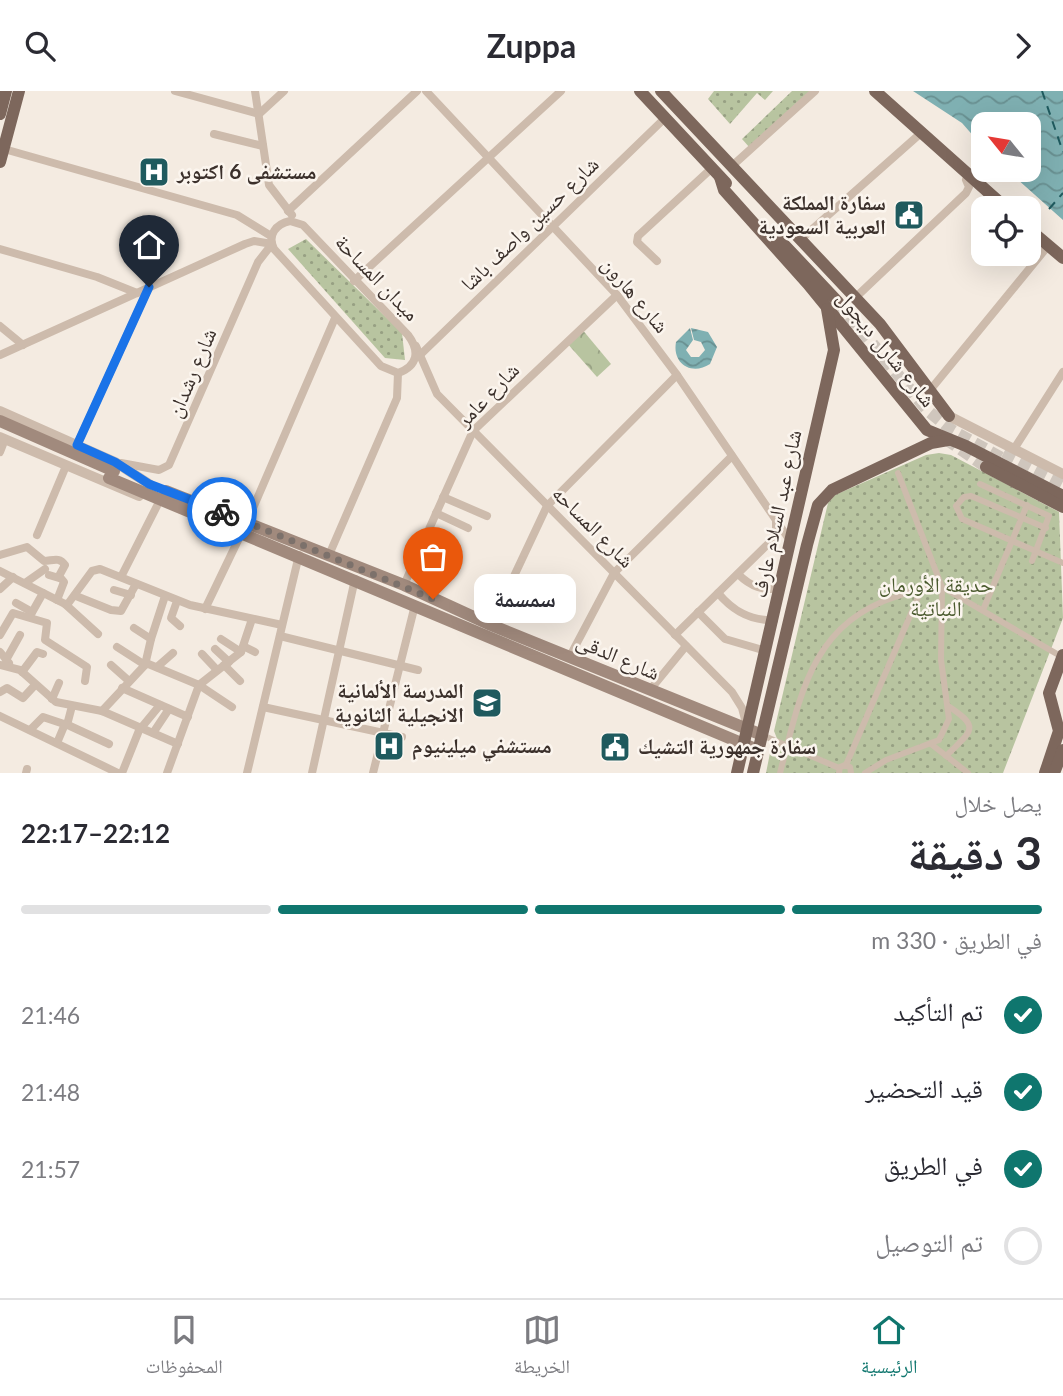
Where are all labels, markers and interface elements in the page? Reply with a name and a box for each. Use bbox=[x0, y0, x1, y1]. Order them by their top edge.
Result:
text: Zuppa bbox=[487, 26, 576, 65]
icon: search bbox=[21, 27, 59, 65]
icon: forward bbox=[1004, 27, 1042, 65]
north arrow bbox=[971, 112, 1041, 182]
map controls bbox=[971, 112, 1041, 266]
street label: شارع حسين واصف باشا bbox=[455, 151, 604, 297]
hospital icon: مستشفى 6 اكتوبر bbox=[137, 155, 171, 189]
place label: مستشفى 6 اكتوبر bbox=[176, 158, 316, 185]
place label: سفارة المملكة العربية السعودية bbox=[759, 189, 886, 239]
button: locate bbox=[971, 196, 1041, 266]
public building icon: سفارة المملكة العربية السعودية bbox=[892, 198, 926, 232]
pin bbox=[119, 215, 179, 287]
icon: home bbox=[130, 226, 168, 264]
street label: ميدان المساحة bbox=[330, 229, 425, 326]
street label: شارع هارون bbox=[596, 251, 675, 338]
street label: شارع شارل ديجول bbox=[831, 285, 942, 413]
street label: شارع رشدان bbox=[161, 324, 222, 422]
street label: شارع عامر bbox=[450, 357, 525, 433]
street label: شارع عبد السلام عارف bbox=[746, 427, 808, 601]
courier bbox=[187, 477, 257, 547]
street label: شارع المساحه bbox=[547, 480, 640, 573]
icon: bike bbox=[203, 493, 241, 531]
pin bbox=[403, 527, 463, 599]
icon: bag bbox=[414, 538, 452, 576]
park label: حديقة الأورمان النباتية bbox=[879, 571, 993, 621]
callout: سمسمة bbox=[475, 575, 576, 623]
text: سمسمة bbox=[494, 584, 556, 612]
street label: شارع الدقى bbox=[572, 627, 664, 686]
place label: المدرسة الألمانية الانجيلية الثانوية bbox=[335, 677, 464, 727]
school or university icon: المدرسة الألمانية الانجيلية الثانوية bbox=[470, 686, 504, 720]
hospital icon: مستشفي ميلينيوم bbox=[372, 729, 406, 763]
public building icon: سفارة جمهورية التشيك bbox=[598, 730, 632, 764]
place label: مستشفي ميلينيوم bbox=[412, 732, 552, 762]
place label: سفارة جمهورية التشيك bbox=[638, 733, 816, 759]
text: يصل خلال bbox=[954, 789, 1042, 817]
text: 22:12–22:17 bbox=[21, 817, 170, 849]
text: 3 دقيقة bbox=[908, 825, 1042, 880]
text: في الطريق · 330 m bbox=[871, 926, 1042, 954]
text: تم التأكيد bbox=[894, 995, 983, 1027]
icon: check bbox=[1004, 996, 1042, 1034]
text: 21:46 bbox=[21, 1001, 80, 1029]
text: قيد التحضير bbox=[865, 1072, 983, 1104]
icon: check bbox=[1004, 1073, 1042, 1111]
text: 21:48 bbox=[21, 1078, 80, 1106]
text: في الطريق bbox=[883, 1149, 983, 1181]
icon: check bbox=[1004, 1150, 1042, 1188]
text: 21:57 bbox=[21, 1155, 80, 1183]
text: تم التوصيل bbox=[875, 1226, 983, 1258]
tab: المحفوظات bbox=[146, 1311, 223, 1385]
tab: الخريطة bbox=[514, 1311, 570, 1385]
tab: الرئيسية bbox=[861, 1311, 917, 1385]

